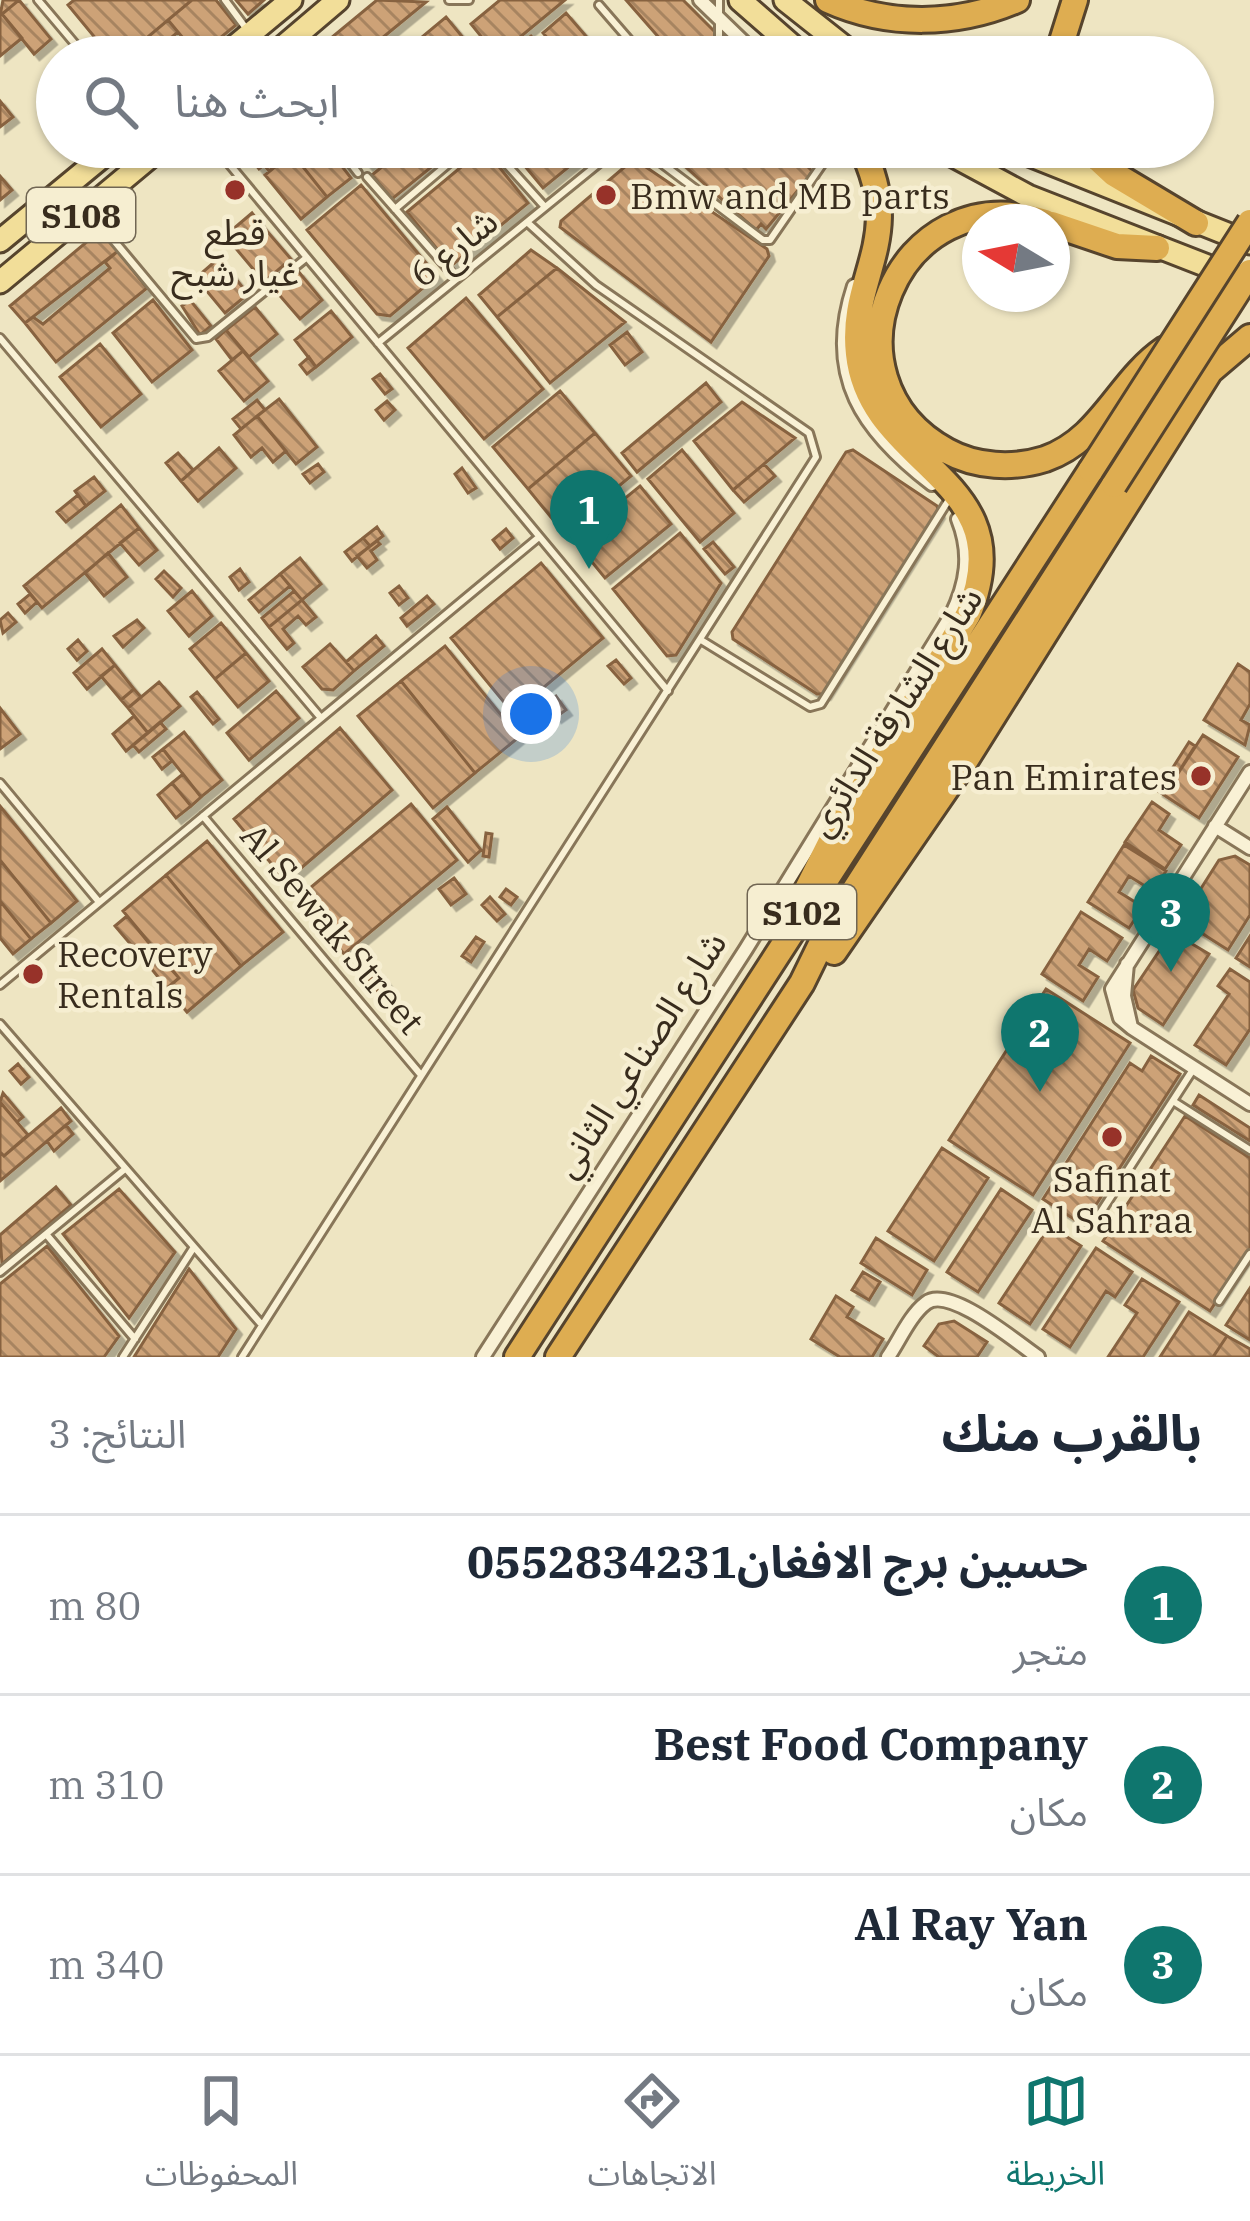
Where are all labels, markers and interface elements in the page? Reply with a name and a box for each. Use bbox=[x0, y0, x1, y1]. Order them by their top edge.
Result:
search box bbox=[36, 36, 1214, 168]
icon: search bbox=[78, 69, 144, 135]
text: ابحث هنا bbox=[174, 71, 339, 129]
place label: Bmw and MB parts bbox=[630, 172, 950, 219]
marker: قطع غيار شبح bbox=[222, 177, 248, 203]
marker: Bmw and MB parts bbox=[593, 182, 619, 208]
road number: S108 bbox=[27, 188, 135, 242]
street label: شارع 6 bbox=[399, 197, 509, 300]
north arrow bbox=[962, 204, 1070, 312]
place label: قطع غيار شبح bbox=[171, 208, 299, 300]
pin: 1 bbox=[550, 470, 628, 569]
street label: شارع الشارقة الدائري bbox=[796, 577, 997, 848]
your location bbox=[501, 684, 561, 744]
place label: Pan Emirates bbox=[950, 753, 1177, 800]
marker: Pan Emirates bbox=[1188, 763, 1214, 789]
street label: Al Sewak Street bbox=[231, 813, 435, 1043]
pin: 3 bbox=[1132, 873, 1210, 972]
road number: S102 bbox=[748, 885, 856, 939]
street label: شارع الصناعي الثاني bbox=[542, 922, 741, 1189]
place label: Recovery Rentals bbox=[57, 930, 213, 1018]
marker: Recovery Rentals bbox=[20, 961, 46, 987]
pin: 2 bbox=[1001, 993, 1079, 1092]
marker: Safinat Al Sahraa bbox=[1099, 1124, 1125, 1150]
place label: Safinat Al Sahraa bbox=[1031, 1155, 1193, 1243]
text: بالقرب منك bbox=[942, 1399, 1202, 1465]
text: النتائج: 3 bbox=[48, 1408, 186, 1459]
text: حسين برج الافغان0552834231 bbox=[467, 1532, 1088, 1590]
text: 80 m bbox=[48, 1580, 141, 1631]
text: 1 bbox=[1151, 1580, 1175, 1631]
text: متجر bbox=[1013, 1625, 1088, 1676]
text: Best Food Company bbox=[654, 1714, 1088, 1772]
text: 310 m bbox=[48, 1759, 164, 1810]
text: 2 bbox=[1151, 1759, 1175, 1810]
text: مكان bbox=[1010, 1786, 1088, 1837]
text: Al Ray Yan bbox=[854, 1894, 1088, 1952]
text: 340 m bbox=[48, 1939, 164, 1990]
text: 3 bbox=[1151, 1939, 1175, 1990]
text: مكان bbox=[1010, 1966, 1088, 2017]
tab: المحفوظات bbox=[145, 2068, 298, 2209]
tab: الاتجاهات bbox=[588, 2068, 717, 2209]
tab: الخريطة bbox=[1006, 2068, 1105, 2209]

